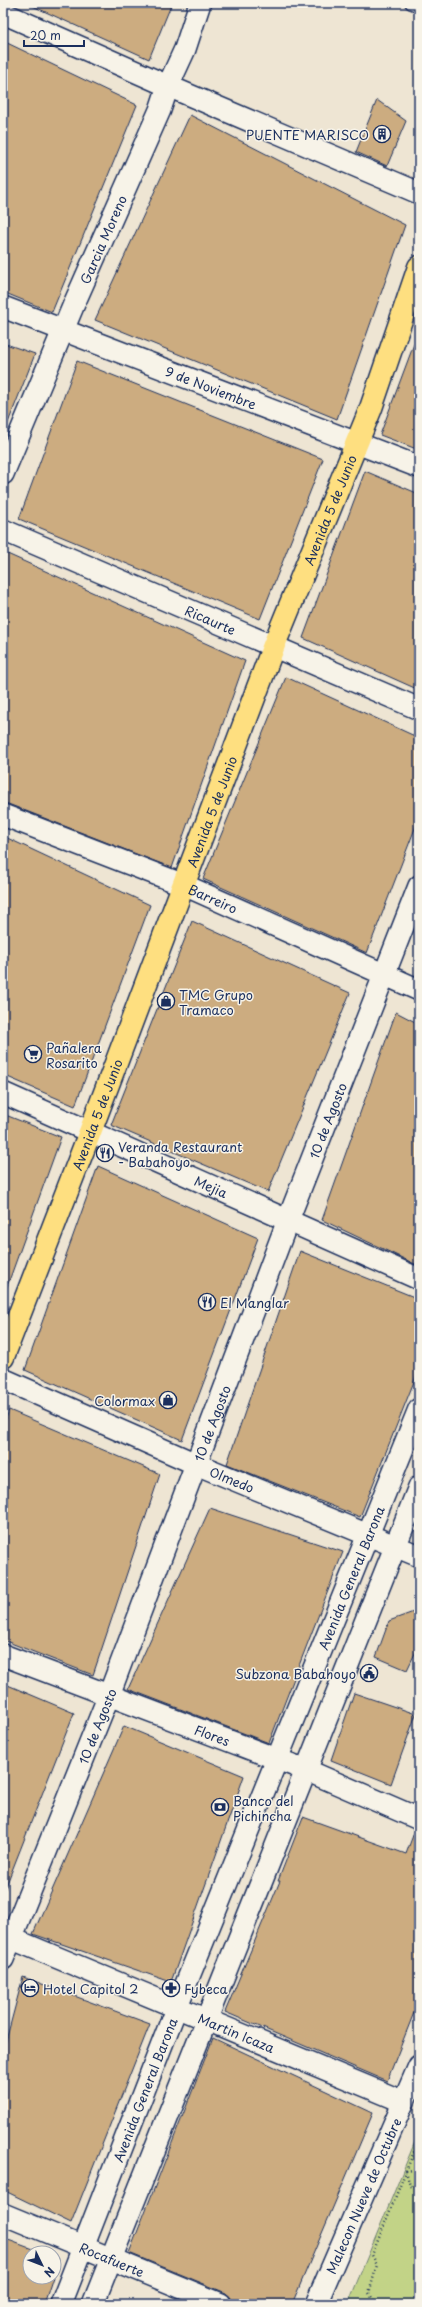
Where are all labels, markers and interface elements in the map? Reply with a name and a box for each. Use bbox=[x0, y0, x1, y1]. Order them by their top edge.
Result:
scale bar bbox=[24, 22, 84, 48]
text: 20 m bbox=[30, 26, 61, 44]
building icon: PUENTE MARISCO bbox=[372, 124, 392, 144]
place label: PUENTE MARISCO bbox=[246, 125, 369, 144]
street label: Garcia Moreno bbox=[75, 192, 131, 287]
street label: 9 de Noviembre bbox=[163, 361, 259, 413]
street label: Avenida 5 de Junio bbox=[298, 452, 360, 568]
street label: Ricaurte bbox=[182, 600, 239, 639]
street label: Avenida 5 de Junio bbox=[181, 753, 241, 870]
street label: Barreiro bbox=[186, 879, 241, 917]
place label: TMC Grupo Tramaco bbox=[179, 985, 253, 1019]
shop icon: TMC Grupo Tramaco bbox=[156, 991, 176, 1011]
place label: Pañalera Rosarito bbox=[46, 1038, 102, 1072]
supermarket icon: Pañalera Rosarito bbox=[23, 1044, 43, 1064]
street label: Avenida 5 de Junio bbox=[67, 1056, 126, 1173]
street label: 10 de Agosto bbox=[304, 1080, 351, 1161]
place label: Veranda Restaurant - Babahoyo bbox=[118, 1137, 242, 1171]
restaurant icon: Veranda Restaurant - Babahoyo bbox=[95, 1143, 115, 1163]
street label: Mejia bbox=[192, 1170, 231, 1202]
restaurant icon: El Manglar bbox=[197, 1292, 217, 1312]
place label: El Manglar bbox=[220, 1293, 289, 1312]
street label: 10 de Agosto bbox=[188, 1382, 234, 1464]
shop icon: Colormax bbox=[158, 1390, 178, 1410]
place label: Colormax bbox=[94, 1391, 155, 1410]
street label: Olmedo bbox=[207, 1461, 257, 1497]
street label: Avenida General Barona bbox=[313, 1502, 389, 1652]
public building icon: Subzona Babahoyo bbox=[359, 1663, 379, 1683]
place label: Subzona Babahoyo bbox=[235, 1664, 356, 1683]
street label: 10 de Agosto bbox=[73, 1685, 120, 1767]
street label: Flores bbox=[192, 1719, 233, 1750]
place label: Banco del Pichincha bbox=[233, 1791, 294, 1825]
bank icon: Banco del Pichincha bbox=[210, 1797, 230, 1817]
hotel icon: Hotel Capitol 2 bbox=[20, 1978, 40, 1998]
pharmacy icon: Fybeca bbox=[161, 1978, 181, 1998]
place label: Hotel Capitol 2 bbox=[43, 1979, 138, 1998]
place label: Fybeca bbox=[184, 1979, 228, 1998]
street label: Martin Icaza bbox=[195, 2008, 278, 2057]
street label: Avenida General Barona bbox=[108, 2014, 181, 2165]
street label: Malecon Nueve de Octubre bbox=[321, 2114, 405, 2277]
street label: Rocafuerte bbox=[77, 2237, 147, 2281]
north arrow bbox=[22, 2245, 62, 2285]
text: N bbox=[40, 2263, 59, 2281]

